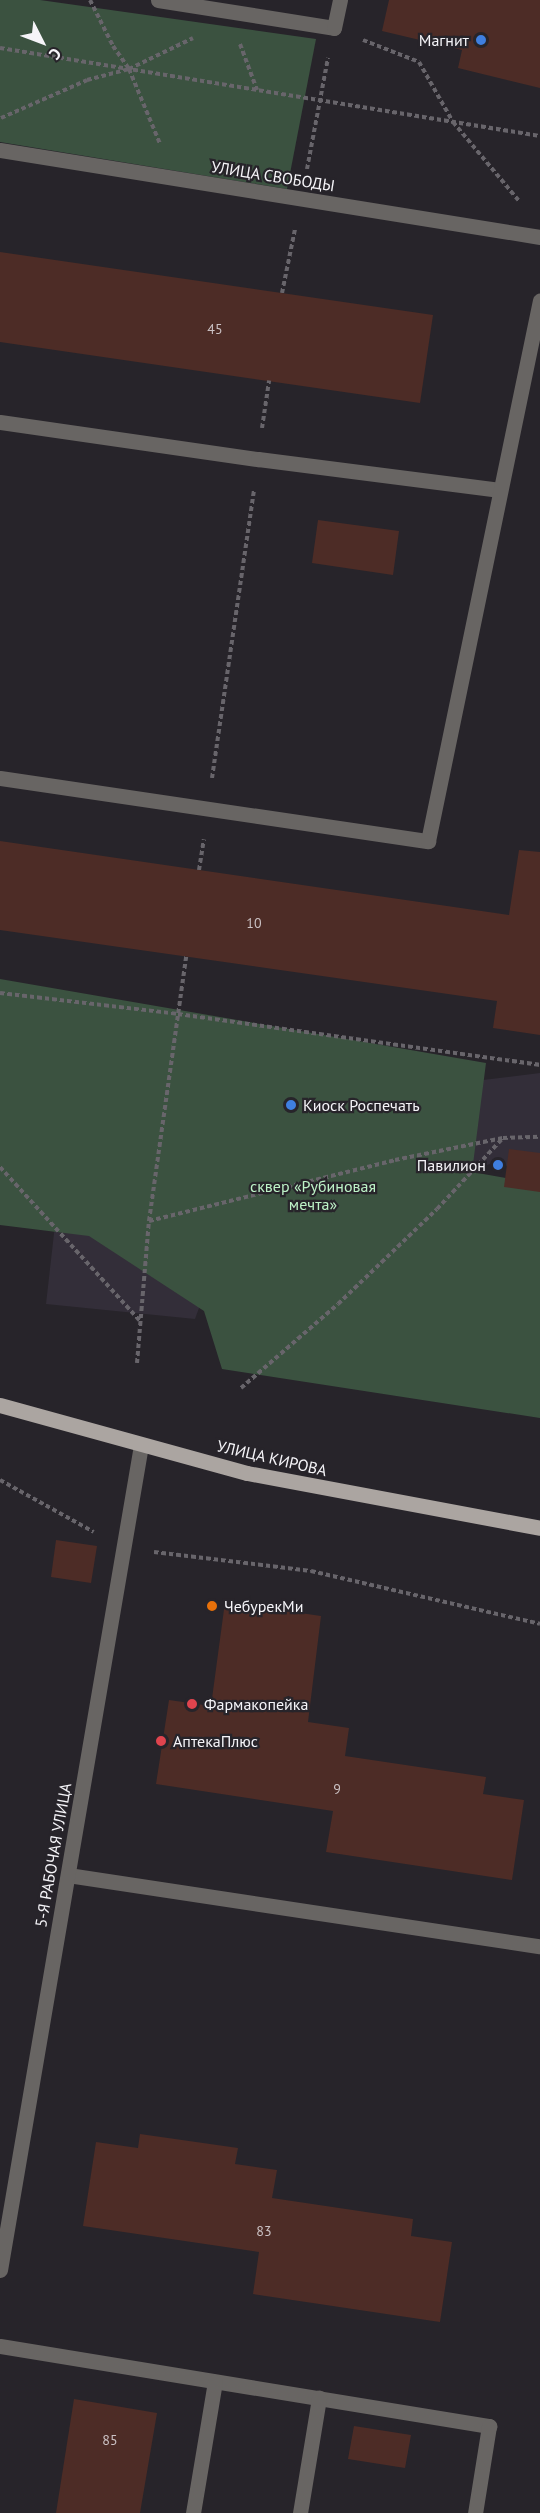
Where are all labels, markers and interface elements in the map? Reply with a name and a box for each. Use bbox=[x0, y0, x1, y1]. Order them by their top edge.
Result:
north arrow bbox=[12, 12, 72, 72]
place label: Магнит bbox=[419, 30, 469, 50]
marker: Магнит bbox=[474, 33, 488, 47]
text: С bbox=[45, 44, 66, 64]
street label: УЛИЦА СВОБОДЫ bbox=[210, 157, 336, 195]
house number: 45 bbox=[207, 321, 223, 337]
house number: 10 bbox=[246, 915, 262, 931]
place label: Киоск Роспечать bbox=[303, 1095, 420, 1115]
marker: Киоск Роспечать bbox=[284, 1098, 298, 1112]
place label: Павилион bbox=[417, 1155, 486, 1175]
marker: Павилион bbox=[491, 1158, 505, 1172]
park label: сквер «Рубиновая мечта» bbox=[250, 1176, 376, 1214]
street label: УЛИЦА КИРОВА bbox=[215, 1436, 329, 1480]
place label: ЧебурекМи bbox=[224, 1596, 303, 1616]
marker: ЧебурекМи bbox=[205, 1599, 219, 1613]
place label: Фармакопейка bbox=[204, 1694, 308, 1714]
marker: Фармакопейка bbox=[185, 1697, 199, 1711]
place label: АптекаПлюс bbox=[173, 1731, 258, 1751]
marker: АптекаПлюс bbox=[154, 1734, 168, 1748]
street label: 5-Я РАБОЧАЯ УЛИЦА bbox=[31, 1781, 75, 1929]
house number: 9 bbox=[333, 1781, 341, 1797]
house number: 83 bbox=[256, 2223, 272, 2239]
house number: 85 bbox=[102, 2432, 118, 2448]

